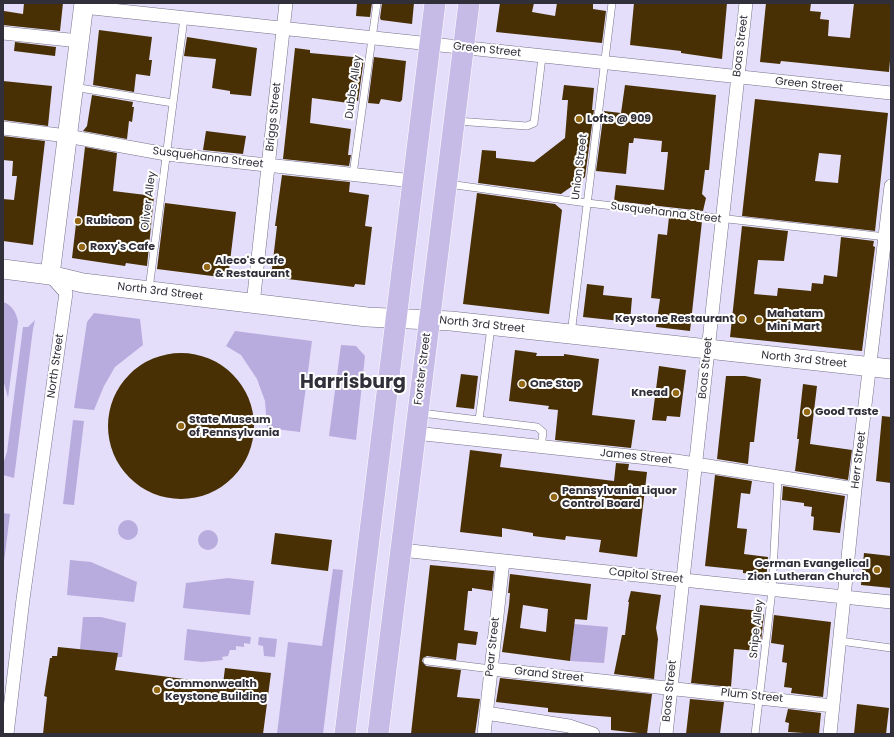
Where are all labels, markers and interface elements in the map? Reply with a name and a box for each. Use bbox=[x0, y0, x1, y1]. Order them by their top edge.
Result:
street label: Boas Street bbox=[731, 14, 751, 78]
street label: Green Street bbox=[452, 40, 522, 60]
street label: Dubbs Alley bbox=[343, 54, 365, 120]
street label: Green Street bbox=[774, 75, 844, 95]
street label: Briggs Street bbox=[264, 82, 284, 152]
place label: Lofts @ 909 bbox=[587, 112, 651, 126]
marker: Lofts @ 909 bbox=[574, 114, 584, 124]
street label: Union Street bbox=[569, 133, 591, 201]
street label: Susquehanna Street bbox=[152, 145, 264, 171]
street label: Oliver Alley bbox=[139, 170, 159, 232]
street label: Susquehanna Street bbox=[610, 200, 722, 226]
place label: Rubicon bbox=[86, 214, 132, 228]
marker: Rubicon bbox=[73, 216, 83, 226]
place label: Roxy's Cafe bbox=[90, 240, 155, 254]
marker: Roxy's Cafe bbox=[77, 242, 87, 252]
place label: Aleco's Cafe & Restaurant bbox=[215, 254, 290, 280]
marker: Aleco's Cafe & Restaurant bbox=[202, 262, 212, 272]
street label: North 3rd Street bbox=[117, 280, 203, 304]
place label: Mahatam Mini Mart bbox=[767, 307, 823, 333]
place label: Keystone Restaurant bbox=[615, 312, 734, 326]
street label: North 3rd Street bbox=[439, 314, 525, 336]
marker: Keystone Restaurant bbox=[737, 314, 747, 324]
marker: Mahatam Mini Mart bbox=[754, 315, 764, 325]
street label: Forster Street bbox=[412, 332, 434, 406]
street label: North Street bbox=[45, 333, 67, 399]
street label: Boas Street bbox=[696, 336, 716, 400]
street label: North 3rd Street bbox=[761, 349, 847, 371]
district label: Harrisburg bbox=[300, 372, 406, 394]
place label: One Stop bbox=[530, 377, 581, 391]
marker: One Stop bbox=[517, 379, 527, 389]
place label: Knead bbox=[631, 386, 668, 400]
marker: Knead bbox=[671, 388, 681, 398]
place label: Good Taste bbox=[815, 405, 879, 419]
marker: Good Taste bbox=[802, 407, 812, 417]
place label: State Museum of Pennsylvania bbox=[189, 413, 280, 439]
marker: State Museum of Pennsylvania bbox=[176, 421, 186, 431]
street label: Herr Street bbox=[849, 431, 869, 489]
street label: James Street bbox=[599, 447, 673, 467]
place label: Pennsylvania Liquor Control Board bbox=[562, 484, 677, 510]
marker: Pennsylvania Liquor Control Board bbox=[549, 492, 559, 502]
place label: German Evangelical Zion Lutheran Church bbox=[747, 557, 869, 583]
marker: German Evangelical Zion Lutheran Church bbox=[872, 565, 882, 575]
street label: Capitol Street bbox=[608, 566, 684, 586]
street label: Snipe Alley bbox=[747, 599, 767, 659]
street label: Pear Street bbox=[483, 617, 503, 677]
street label: Boas Street bbox=[660, 659, 680, 723]
street label: Grand Street bbox=[514, 665, 584, 685]
place label: Commonwealth Keystone Building bbox=[165, 677, 267, 703]
marker: Commonwealth Keystone Building bbox=[152, 685, 162, 695]
street label: Plum Street bbox=[720, 686, 784, 706]

